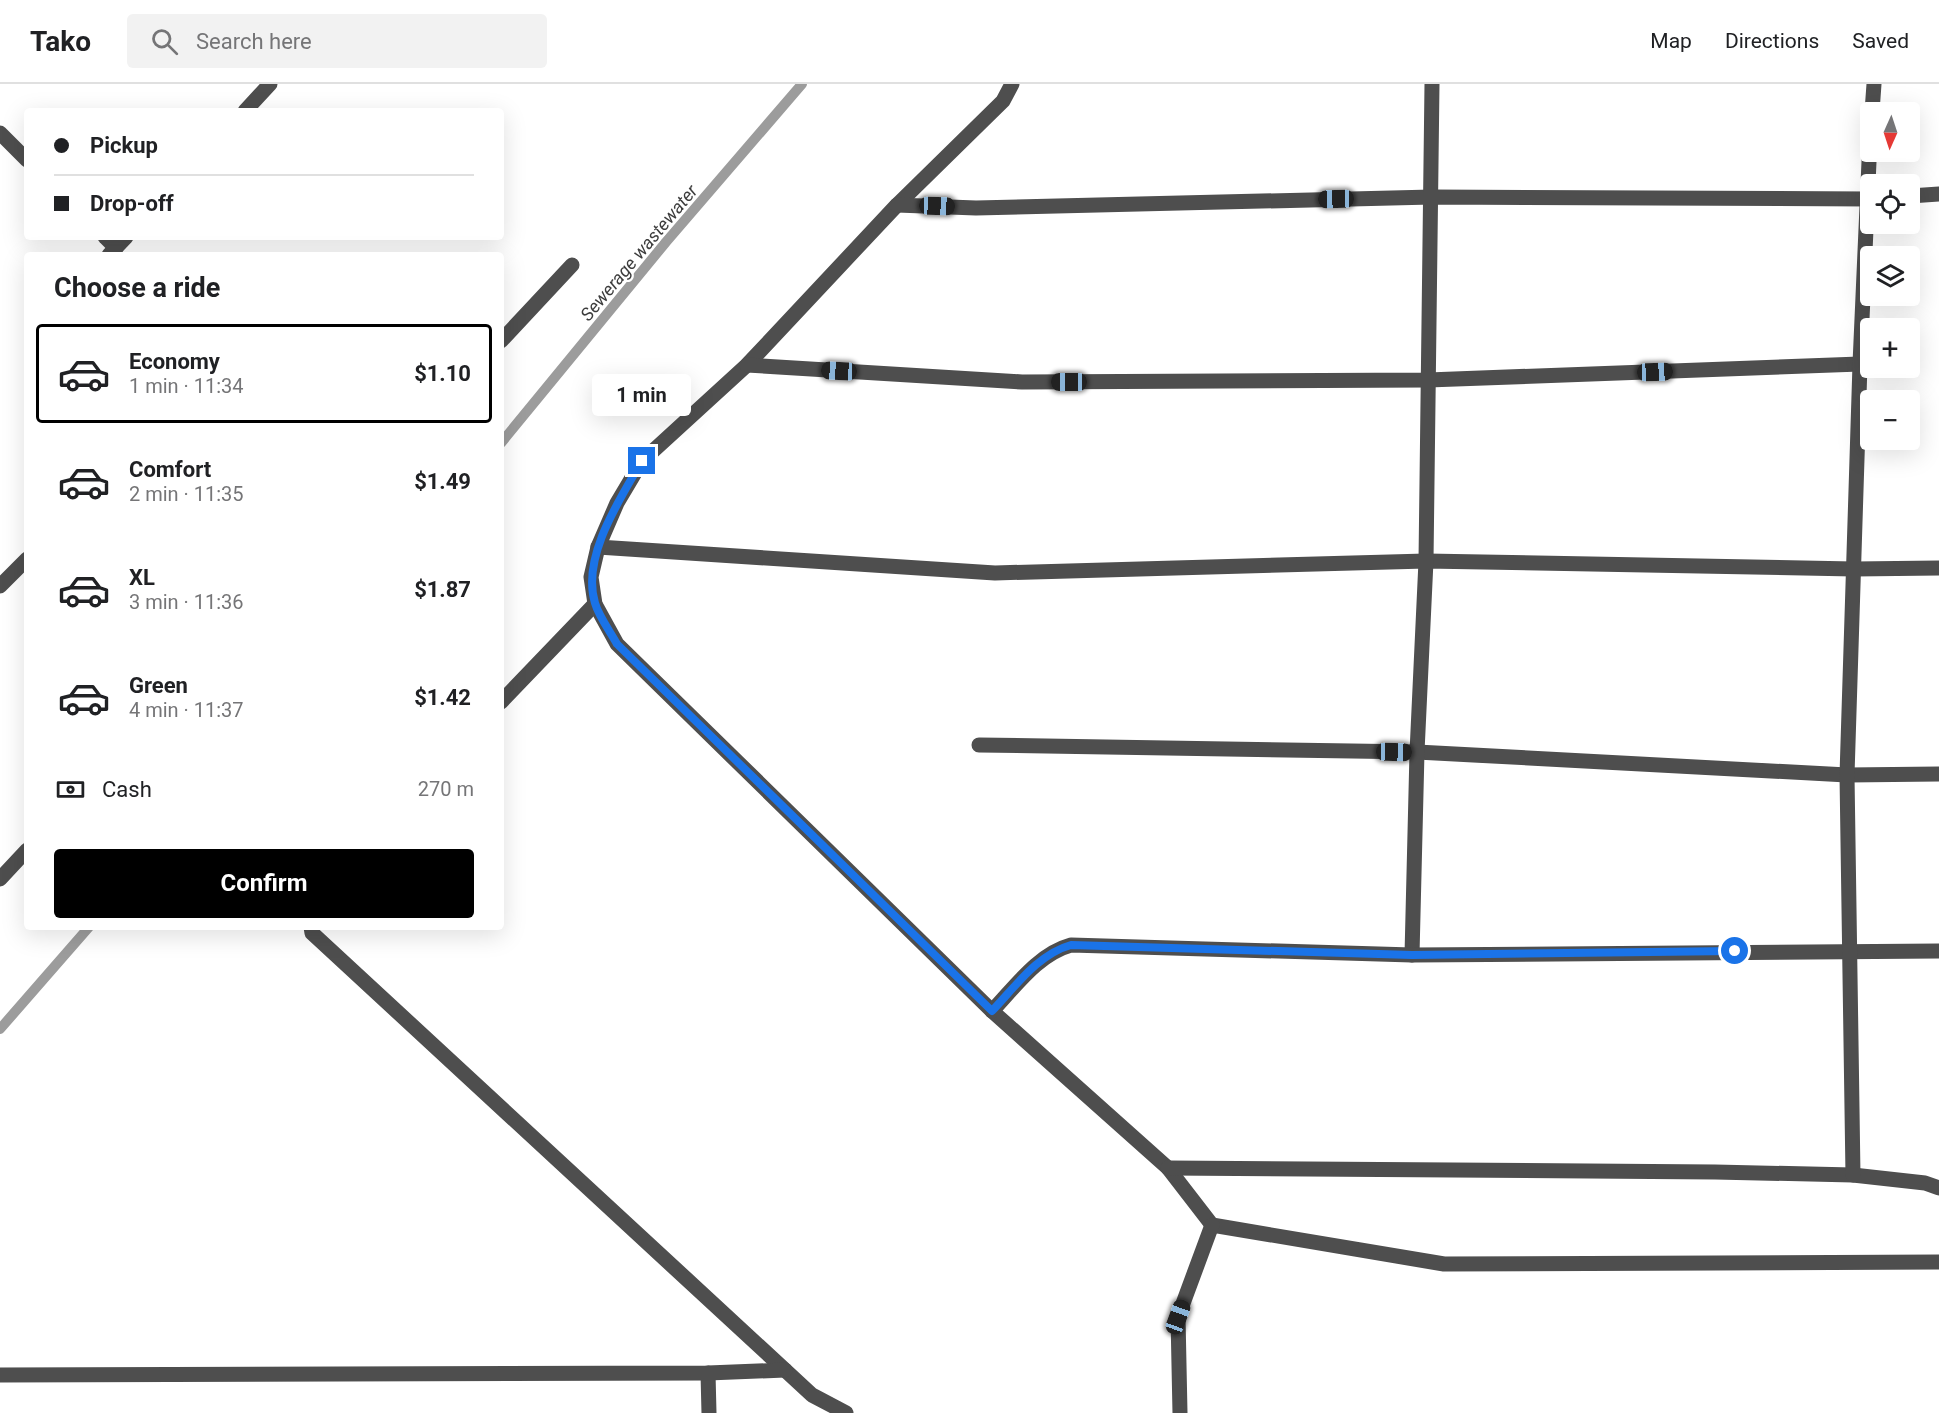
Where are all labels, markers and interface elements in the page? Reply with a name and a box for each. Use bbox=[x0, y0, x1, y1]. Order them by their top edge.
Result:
search box bbox=[127, 14, 547, 68]
text: Tako bbox=[30, 25, 91, 58]
icon: search bbox=[148, 25, 181, 58]
text: Search here bbox=[196, 29, 312, 54]
text: Map bbox=[1650, 29, 1692, 53]
text: Directions bbox=[1725, 29, 1819, 53]
text: Saved bbox=[1852, 29, 1909, 53]
north arrow bbox=[1860, 102, 1920, 162]
map controls bbox=[1860, 102, 1920, 450]
text: Pickup bbox=[90, 133, 158, 158]
button: locate bbox=[1860, 174, 1920, 234]
water label: Sewerage wastewater bbox=[576, 180, 702, 325]
car bbox=[1318, 190, 1354, 208]
text: Drop-off bbox=[90, 191, 174, 216]
car bbox=[919, 196, 955, 216]
button: layers bbox=[1860, 246, 1920, 306]
text: Choose a ride bbox=[54, 272, 220, 304]
button: + bbox=[1860, 318, 1920, 378]
icon: car bbox=[57, 347, 111, 401]
text: Economy bbox=[129, 349, 220, 374]
text: $1.10 bbox=[414, 361, 471, 386]
car bbox=[821, 361, 857, 381]
car bbox=[1637, 362, 1673, 382]
car bbox=[1051, 373, 1087, 391]
text: 1 min · 11:34 bbox=[129, 374, 244, 398]
callout: 1 min bbox=[592, 374, 692, 416]
text: 1 min bbox=[616, 383, 667, 407]
button: − bbox=[1860, 390, 1920, 450]
route end bbox=[628, 447, 655, 474]
icon: car bbox=[57, 455, 111, 509]
text: Comfort bbox=[129, 457, 211, 482]
text: $1.49 bbox=[414, 469, 471, 494]
text: 2 min · 11:35 bbox=[129, 482, 244, 506]
icon: car bbox=[57, 563, 111, 617]
text: XL bbox=[129, 565, 155, 590]
text: $1.87 bbox=[414, 577, 471, 602]
text: 3 min · 11:36 bbox=[129, 590, 244, 614]
icon: car bbox=[57, 671, 111, 725]
text: Green bbox=[129, 673, 188, 698]
text: $1.42 bbox=[414, 685, 471, 710]
text: 4 min · 11:37 bbox=[129, 698, 244, 722]
car bbox=[1376, 743, 1412, 761]
icon: cash bbox=[54, 773, 87, 806]
text: Cash bbox=[102, 777, 152, 802]
text: 270 m bbox=[418, 777, 474, 801]
button: Confirm bbox=[54, 849, 474, 918]
route start bbox=[1721, 937, 1748, 964]
car bbox=[1163, 1297, 1193, 1337]

